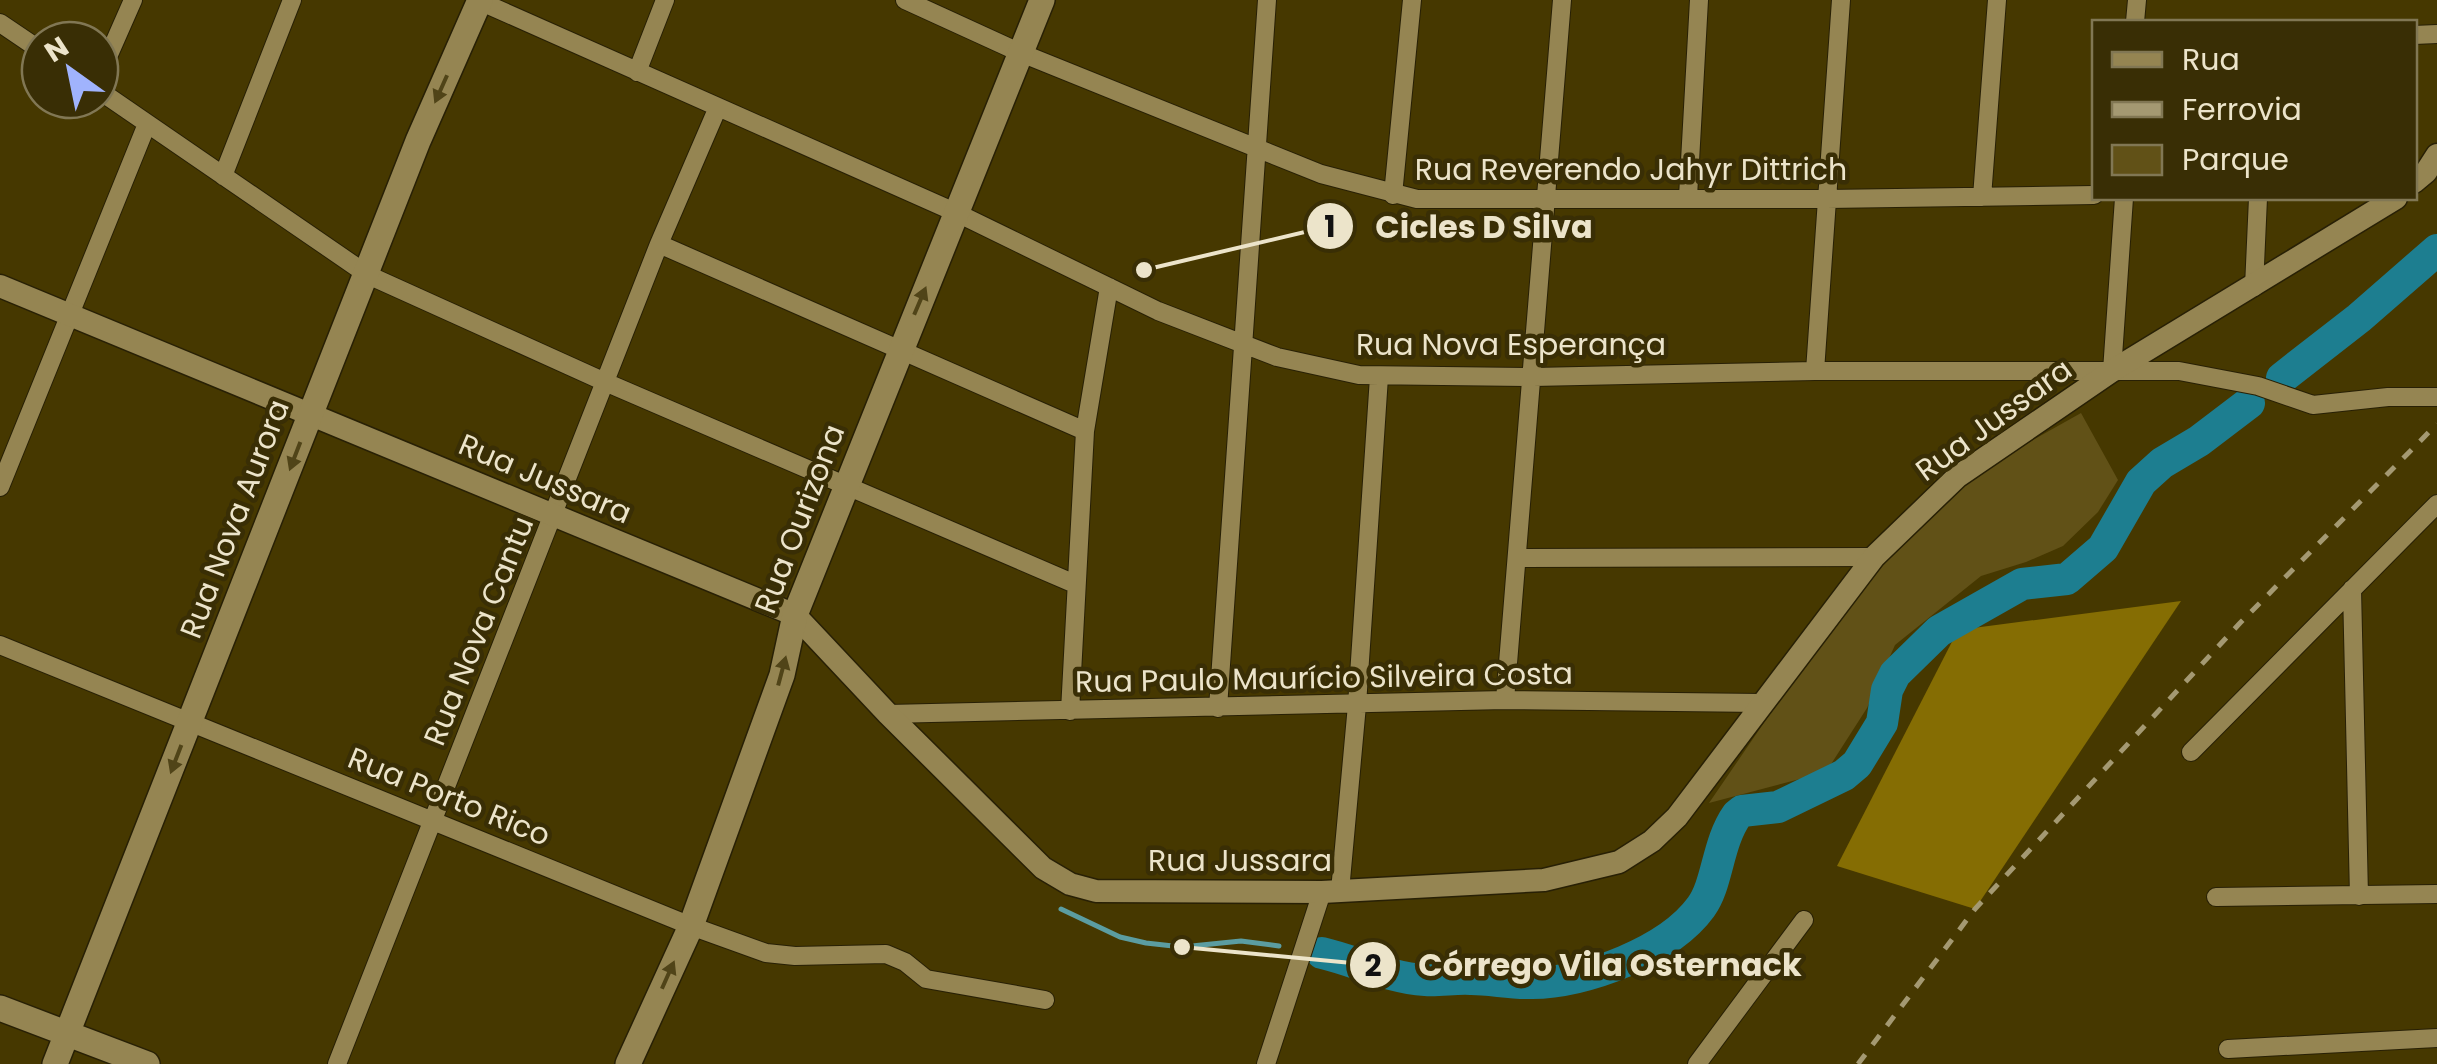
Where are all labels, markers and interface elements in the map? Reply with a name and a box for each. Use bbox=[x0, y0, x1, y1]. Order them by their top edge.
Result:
north arrow bbox=[20, 20, 120, 120]
legend bbox=[2092, 20, 2417, 200]
text: N bbox=[37, 27, 76, 72]
text: Rua bbox=[2182, 38, 2240, 81]
one-way arrow bbox=[433, 74, 449, 104]
text: Ferrovia bbox=[2182, 88, 2302, 131]
text: Parque bbox=[2182, 138, 2289, 181]
street label: Rua Reverendo Jahyr Dittrich bbox=[1415, 148, 1847, 191]
callout: Cicles D Silva bbox=[1305, 195, 1612, 257]
text: Cicles D Silva bbox=[1375, 204, 1593, 249]
text: 1 bbox=[1324, 205, 1336, 248]
one-way arrow bbox=[912, 287, 928, 316]
street label: Rua Nova Esperança bbox=[1356, 323, 1666, 366]
street label: Rua Jussara bbox=[1907, 348, 2081, 491]
street label: Rua Nova Aurora bbox=[169, 393, 300, 644]
street label: Rua Ourizona bbox=[744, 418, 855, 620]
street label: Rua Jussara bbox=[452, 423, 638, 534]
one-way arrow bbox=[286, 441, 302, 471]
street label: Rua Nova Cantu bbox=[413, 510, 544, 752]
street label: Rua Paulo Maurício Silveira Costa bbox=[1075, 652, 1573, 703]
one-way arrow bbox=[775, 655, 790, 686]
street label: Rua Porto Rico bbox=[342, 736, 557, 857]
one-way arrow bbox=[168, 744, 183, 774]
street label: Rua Jussara bbox=[1148, 839, 1332, 882]
callout: Córrego Vila Osternack bbox=[1348, 934, 1821, 996]
text: Córrego Vila Osternack bbox=[1418, 942, 1802, 987]
text: 2 bbox=[1364, 944, 1382, 987]
one-way arrow bbox=[660, 960, 677, 989]

